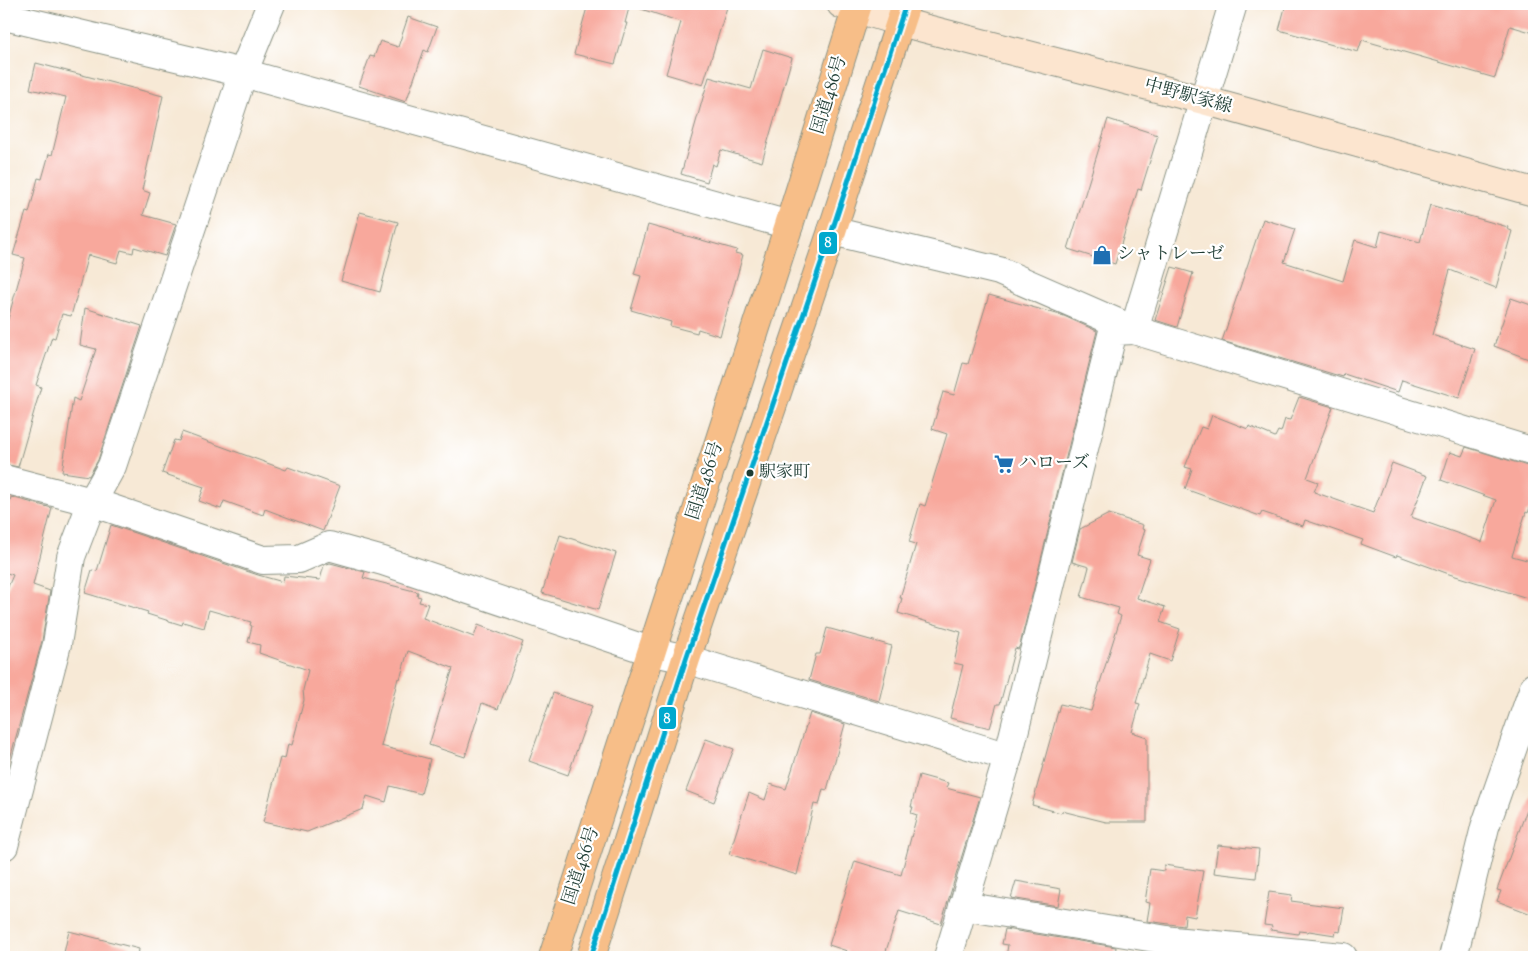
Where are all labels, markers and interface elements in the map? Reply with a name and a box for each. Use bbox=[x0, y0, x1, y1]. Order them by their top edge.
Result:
street label: 国道486号 bbox=[806, 52, 854, 138]
street label: 中野駅家線 bbox=[1141, 73, 1235, 121]
line badge: 8 bbox=[818, 231, 838, 255]
text: 8 bbox=[825, 234, 832, 254]
place label: シャトレーゼ bbox=[1117, 242, 1224, 268]
shop icon: シャトレーゼ bbox=[1091, 244, 1113, 266]
street label: 国道486号 bbox=[681, 438, 731, 524]
place label: ハローズ bbox=[1019, 451, 1090, 477]
supermarket icon: ハローズ bbox=[993, 453, 1015, 475]
place label: 駅家町 bbox=[759, 461, 810, 485]
marker: 駅家町 bbox=[745, 468, 755, 478]
line badge: 8 bbox=[658, 706, 677, 730]
text: 8 bbox=[664, 710, 671, 730]
street label: 国道486号 bbox=[557, 823, 607, 909]

